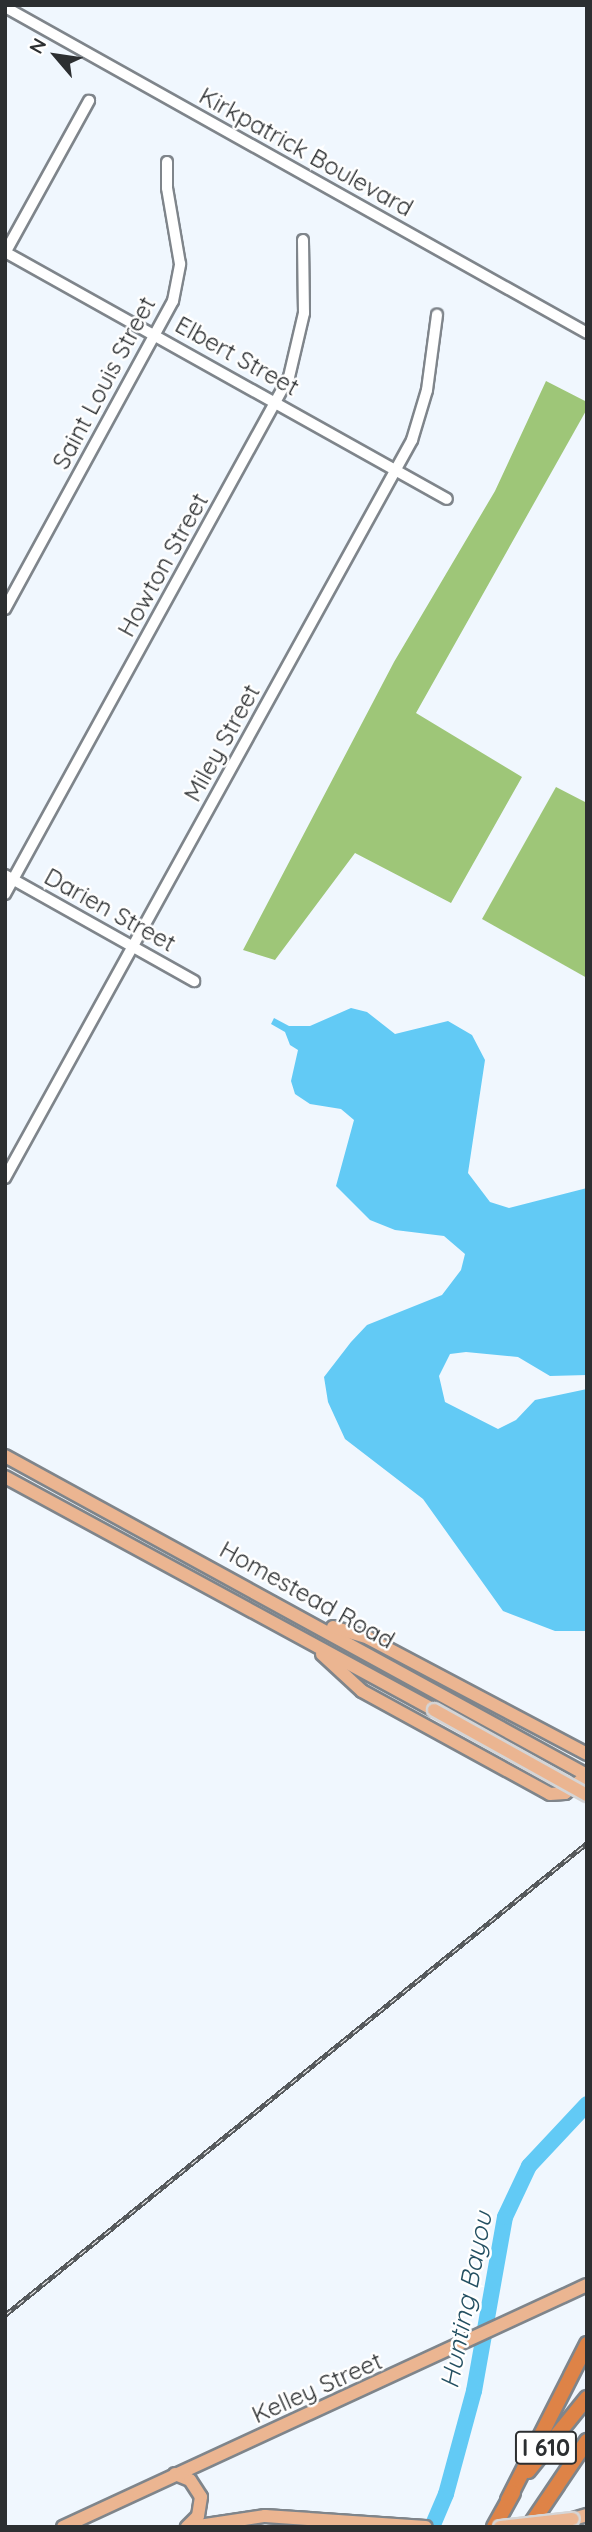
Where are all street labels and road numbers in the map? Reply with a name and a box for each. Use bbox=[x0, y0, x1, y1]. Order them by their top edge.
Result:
street label: Kirkpatrick Boulevard bbox=[194, 81, 418, 223]
street label: Saint Louis Street bbox=[46, 292, 162, 474]
street label: Elbert Street bbox=[170, 310, 304, 402]
street label: Howton Street bbox=[112, 488, 214, 642]
street label: Miley Street bbox=[178, 679, 266, 807]
street label: Darien Street bbox=[39, 862, 181, 958]
street label: Homestead Road bbox=[215, 1535, 399, 1655]
street label: Kelley Street bbox=[248, 2347, 386, 2429]
road number: I 610 bbox=[514, 2428, 578, 2468]

